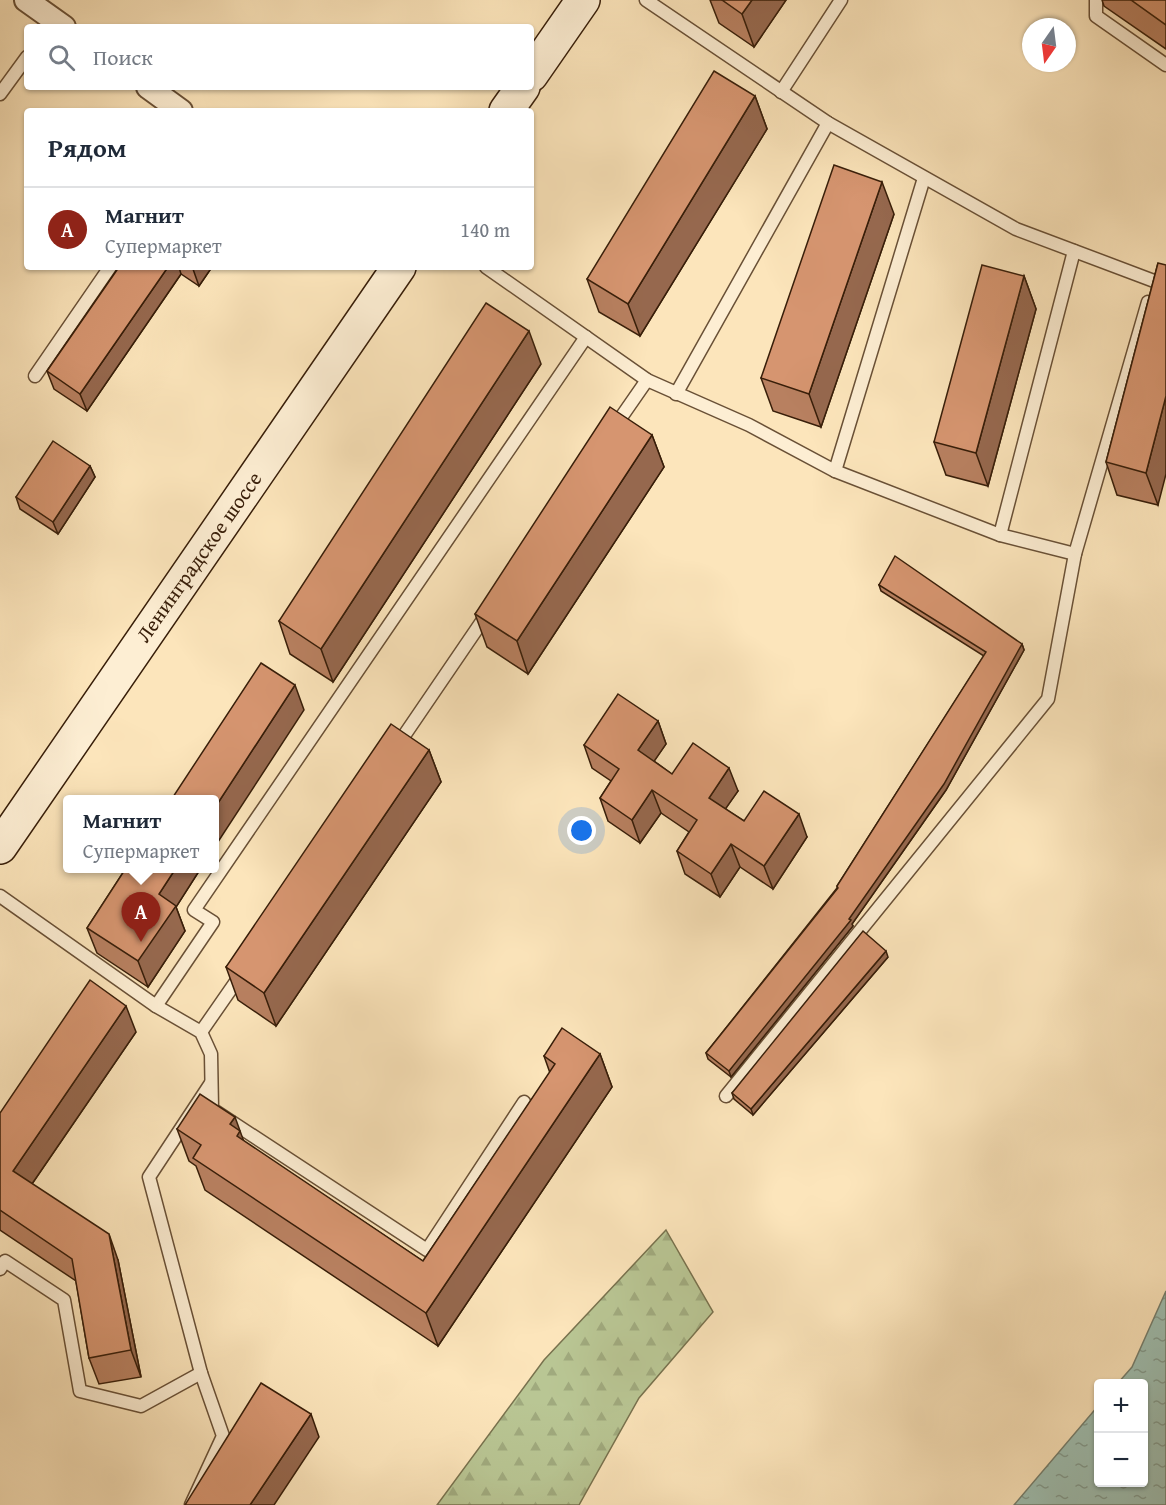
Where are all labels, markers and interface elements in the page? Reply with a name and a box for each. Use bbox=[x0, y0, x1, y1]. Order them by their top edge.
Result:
north arrow bbox=[1022, 18, 1076, 72]
search box bbox=[24, 24, 534, 90]
icon: search bbox=[45, 41, 78, 74]
text: Поиск bbox=[93, 41, 153, 73]
text: Рядом bbox=[48, 128, 126, 167]
text: Магнит bbox=[105, 199, 184, 231]
text: A bbox=[61, 215, 74, 244]
text: 140 m bbox=[460, 215, 510, 244]
text: Супермаркет bbox=[105, 231, 222, 260]
street label: Ленинградское шоссе bbox=[128, 465, 269, 648]
popup bbox=[63, 795, 219, 873]
text: Магнит bbox=[83, 804, 161, 836]
your location bbox=[567, 816, 596, 845]
text: Супермаркет bbox=[83, 836, 199, 865]
pin: A bbox=[122, 892, 160, 942]
map controls bbox=[1094, 1379, 1148, 1487]
button: + bbox=[1094, 1379, 1148, 1433]
button: − bbox=[1094, 1433, 1148, 1487]

